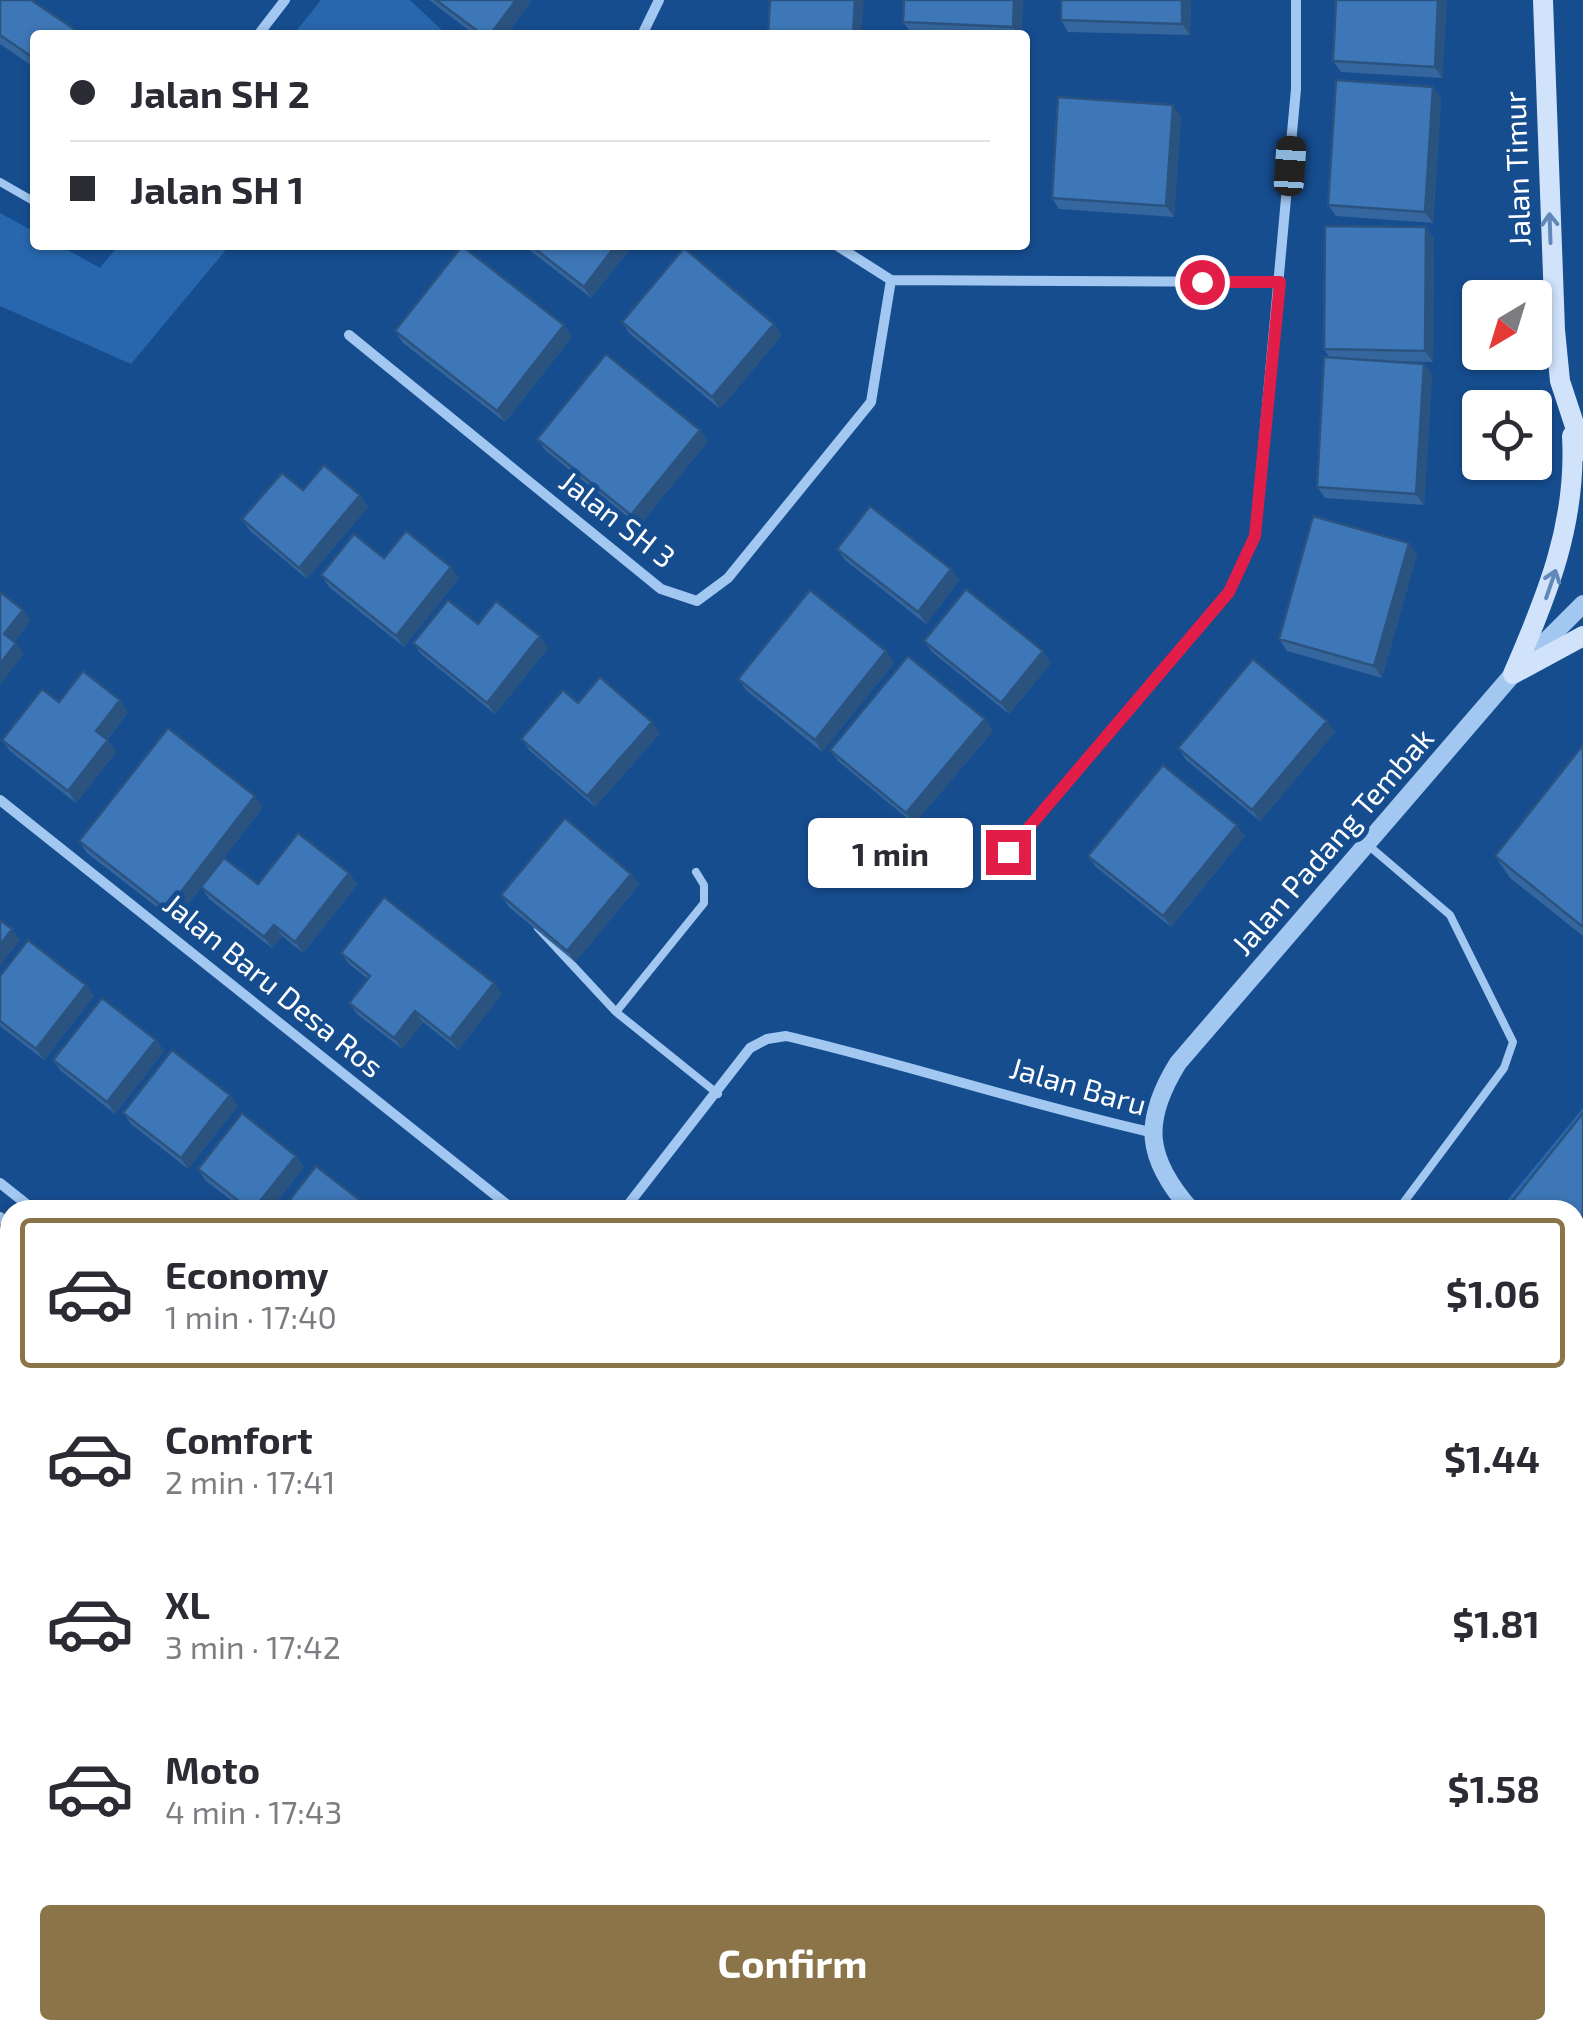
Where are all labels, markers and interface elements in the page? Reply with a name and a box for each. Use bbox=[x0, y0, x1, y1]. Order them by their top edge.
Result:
text: Jalan SH 2 bbox=[130, 70, 310, 116]
street label: Jalan Timur bbox=[1495, 91, 1537, 248]
car bbox=[1273, 135, 1307, 197]
text: Jalan SH 1 bbox=[130, 166, 304, 212]
one-way arrow bbox=[1541, 212, 1560, 244]
route start bbox=[1180, 260, 1225, 305]
north arrow bbox=[1462, 280, 1552, 370]
map controls bbox=[1462, 280, 1552, 480]
button: locate bbox=[1462, 390, 1552, 480]
street label: Jalan SH 3 bbox=[553, 462, 683, 575]
one-way arrow bbox=[1543, 569, 1561, 600]
street label: Jalan Padang Tembak bbox=[1223, 720, 1440, 962]
callout: 1 min bbox=[808, 817, 973, 887]
route end bbox=[986, 830, 1031, 875]
text: 1 min bbox=[852, 834, 929, 872]
street label: Jalan Baru Desa Ros bbox=[157, 885, 391, 1084]
street label: Jalan Baru bbox=[1006, 1048, 1151, 1122]
icon: car bbox=[45, 1248, 135, 1338]
text: Economy bbox=[165, 1251, 329, 1297]
text: $1.06 bbox=[1446, 1270, 1540, 1316]
text: 1 min · 17:40 bbox=[165, 1297, 337, 1335]
icon: car bbox=[45, 1413, 135, 1503]
text: Comfort bbox=[165, 1416, 313, 1462]
text: $1.44 bbox=[1444, 1435, 1540, 1481]
text: 2 min · 17:41 bbox=[165, 1462, 336, 1500]
icon: car bbox=[45, 1578, 135, 1668]
text: XL bbox=[165, 1581, 210, 1627]
text: $1.81 bbox=[1452, 1600, 1540, 1646]
text: 3 min · 17:42 bbox=[165, 1627, 341, 1665]
icon: car bbox=[45, 1743, 135, 1833]
text: Moto bbox=[165, 1746, 260, 1792]
text: $1.58 bbox=[1448, 1765, 1540, 1811]
text: 4 min · 17:43 bbox=[165, 1792, 342, 1830]
button: Confirm bbox=[40, 1905, 1545, 2020]

